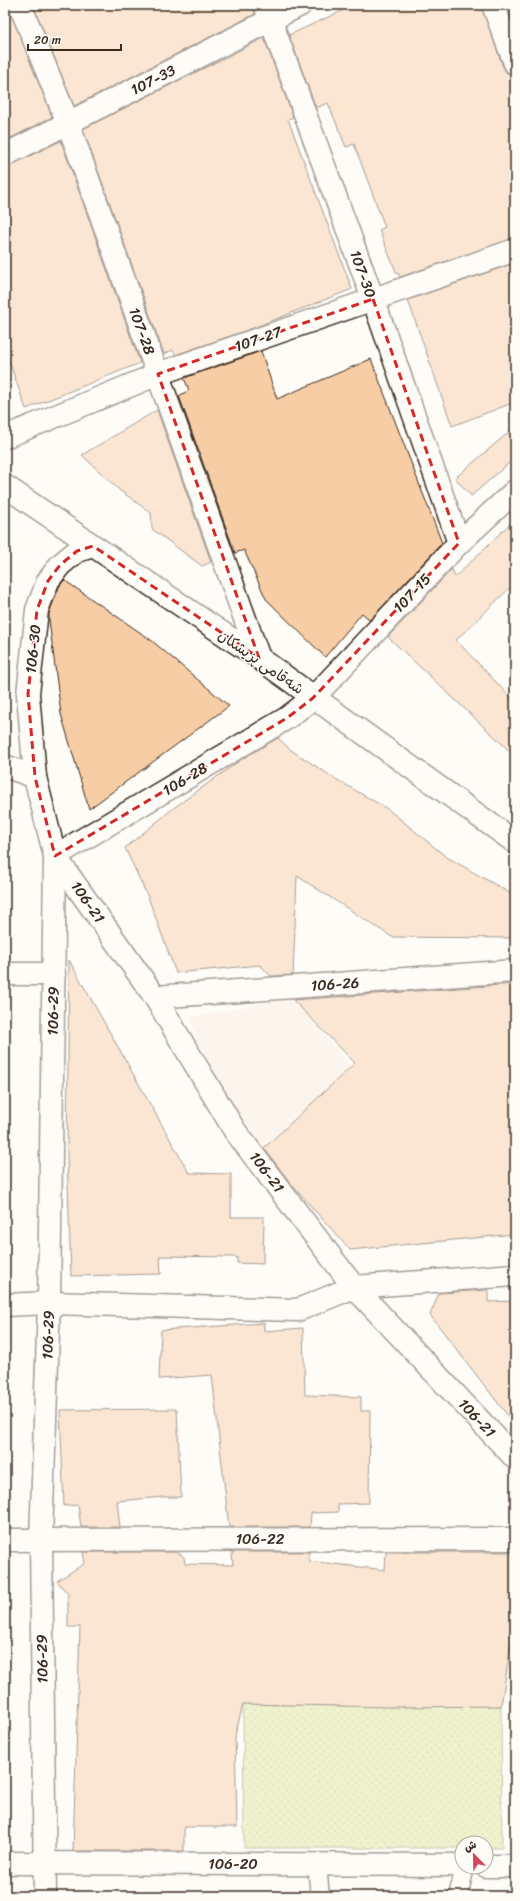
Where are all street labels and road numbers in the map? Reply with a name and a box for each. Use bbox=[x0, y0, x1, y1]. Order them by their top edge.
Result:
street label: 107-33 bbox=[126, 58, 180, 102]
street label: 107-30 bbox=[342, 246, 384, 302]
street label: 107-28 bbox=[121, 303, 163, 359]
street label: 107-27 bbox=[231, 318, 287, 359]
street label: 107-15 bbox=[386, 567, 438, 619]
street label: 106-30 bbox=[18, 623, 48, 675]
street label: شەقامی پزیشکان bbox=[212, 623, 310, 701]
street label: 106-28 bbox=[157, 755, 213, 803]
street label: 106-21 bbox=[64, 875, 112, 929]
street label: 106-26 bbox=[310, 969, 360, 999]
street label: 106-29 bbox=[40, 986, 66, 1036]
street label: 106-21 bbox=[243, 1146, 291, 1198]
street label: 106-29 bbox=[34, 1310, 62, 1360]
street label: 106-21 bbox=[452, 1392, 502, 1444]
street label: 106-22 bbox=[236, 1526, 285, 1552]
street label: 106-29 bbox=[29, 1634, 55, 1684]
street label: 106-20 bbox=[208, 1851, 258, 1877]

